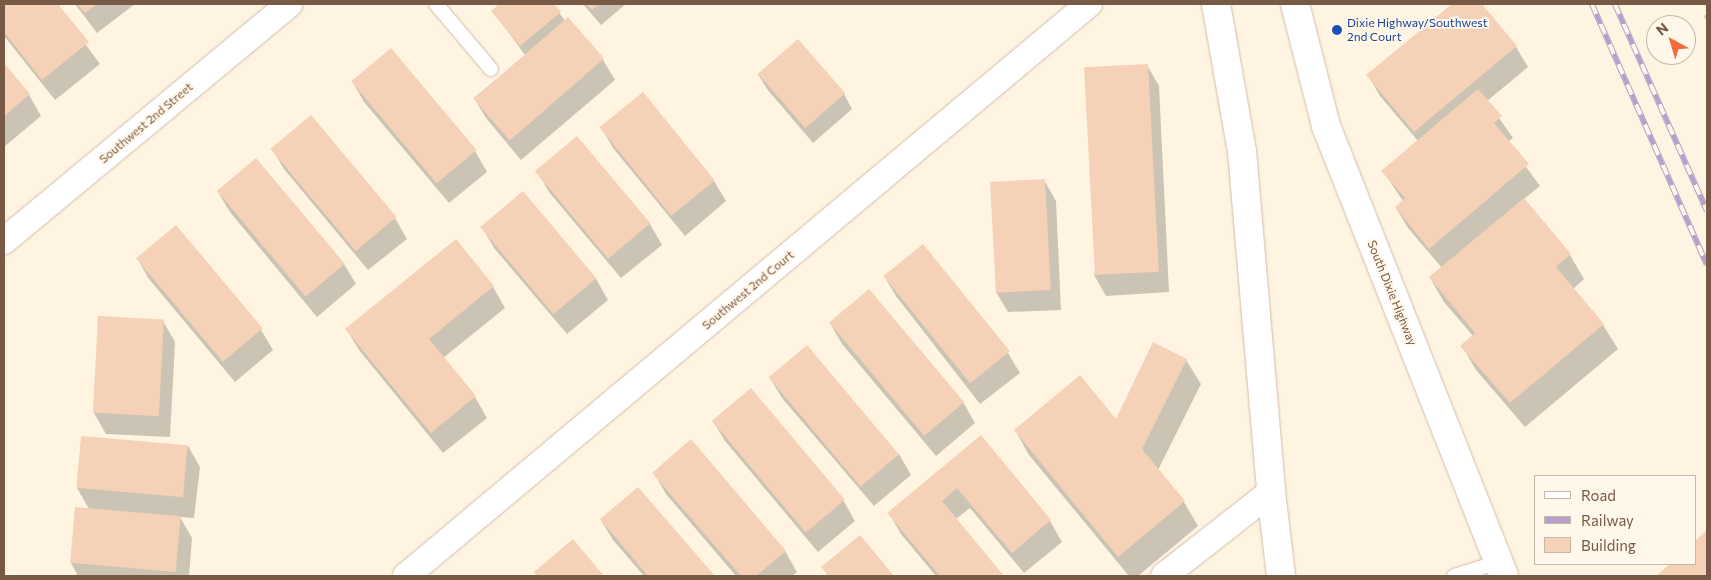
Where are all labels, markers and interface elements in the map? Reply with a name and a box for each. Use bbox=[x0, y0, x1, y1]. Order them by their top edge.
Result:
north arrow bbox=[1646, 15, 1696, 65]
place label: Dixie Highway/Southwest 2nd Court bbox=[1347, 16, 1488, 44]
text: N bbox=[1652, 19, 1671, 39]
marker: Dixie Highway/Southwest 2nd Court bbox=[1331, 24, 1343, 36]
street label: Southwest 2nd Street bbox=[96, 80, 196, 166]
street label: South Dixie Highway bbox=[1364, 238, 1420, 348]
street label: Southwest 2nd Court bbox=[699, 247, 797, 333]
legend bbox=[1534, 475, 1696, 565]
text: Road bbox=[1581, 486, 1616, 504]
text: Railway bbox=[1581, 511, 1634, 529]
text: Building bbox=[1581, 536, 1636, 554]

